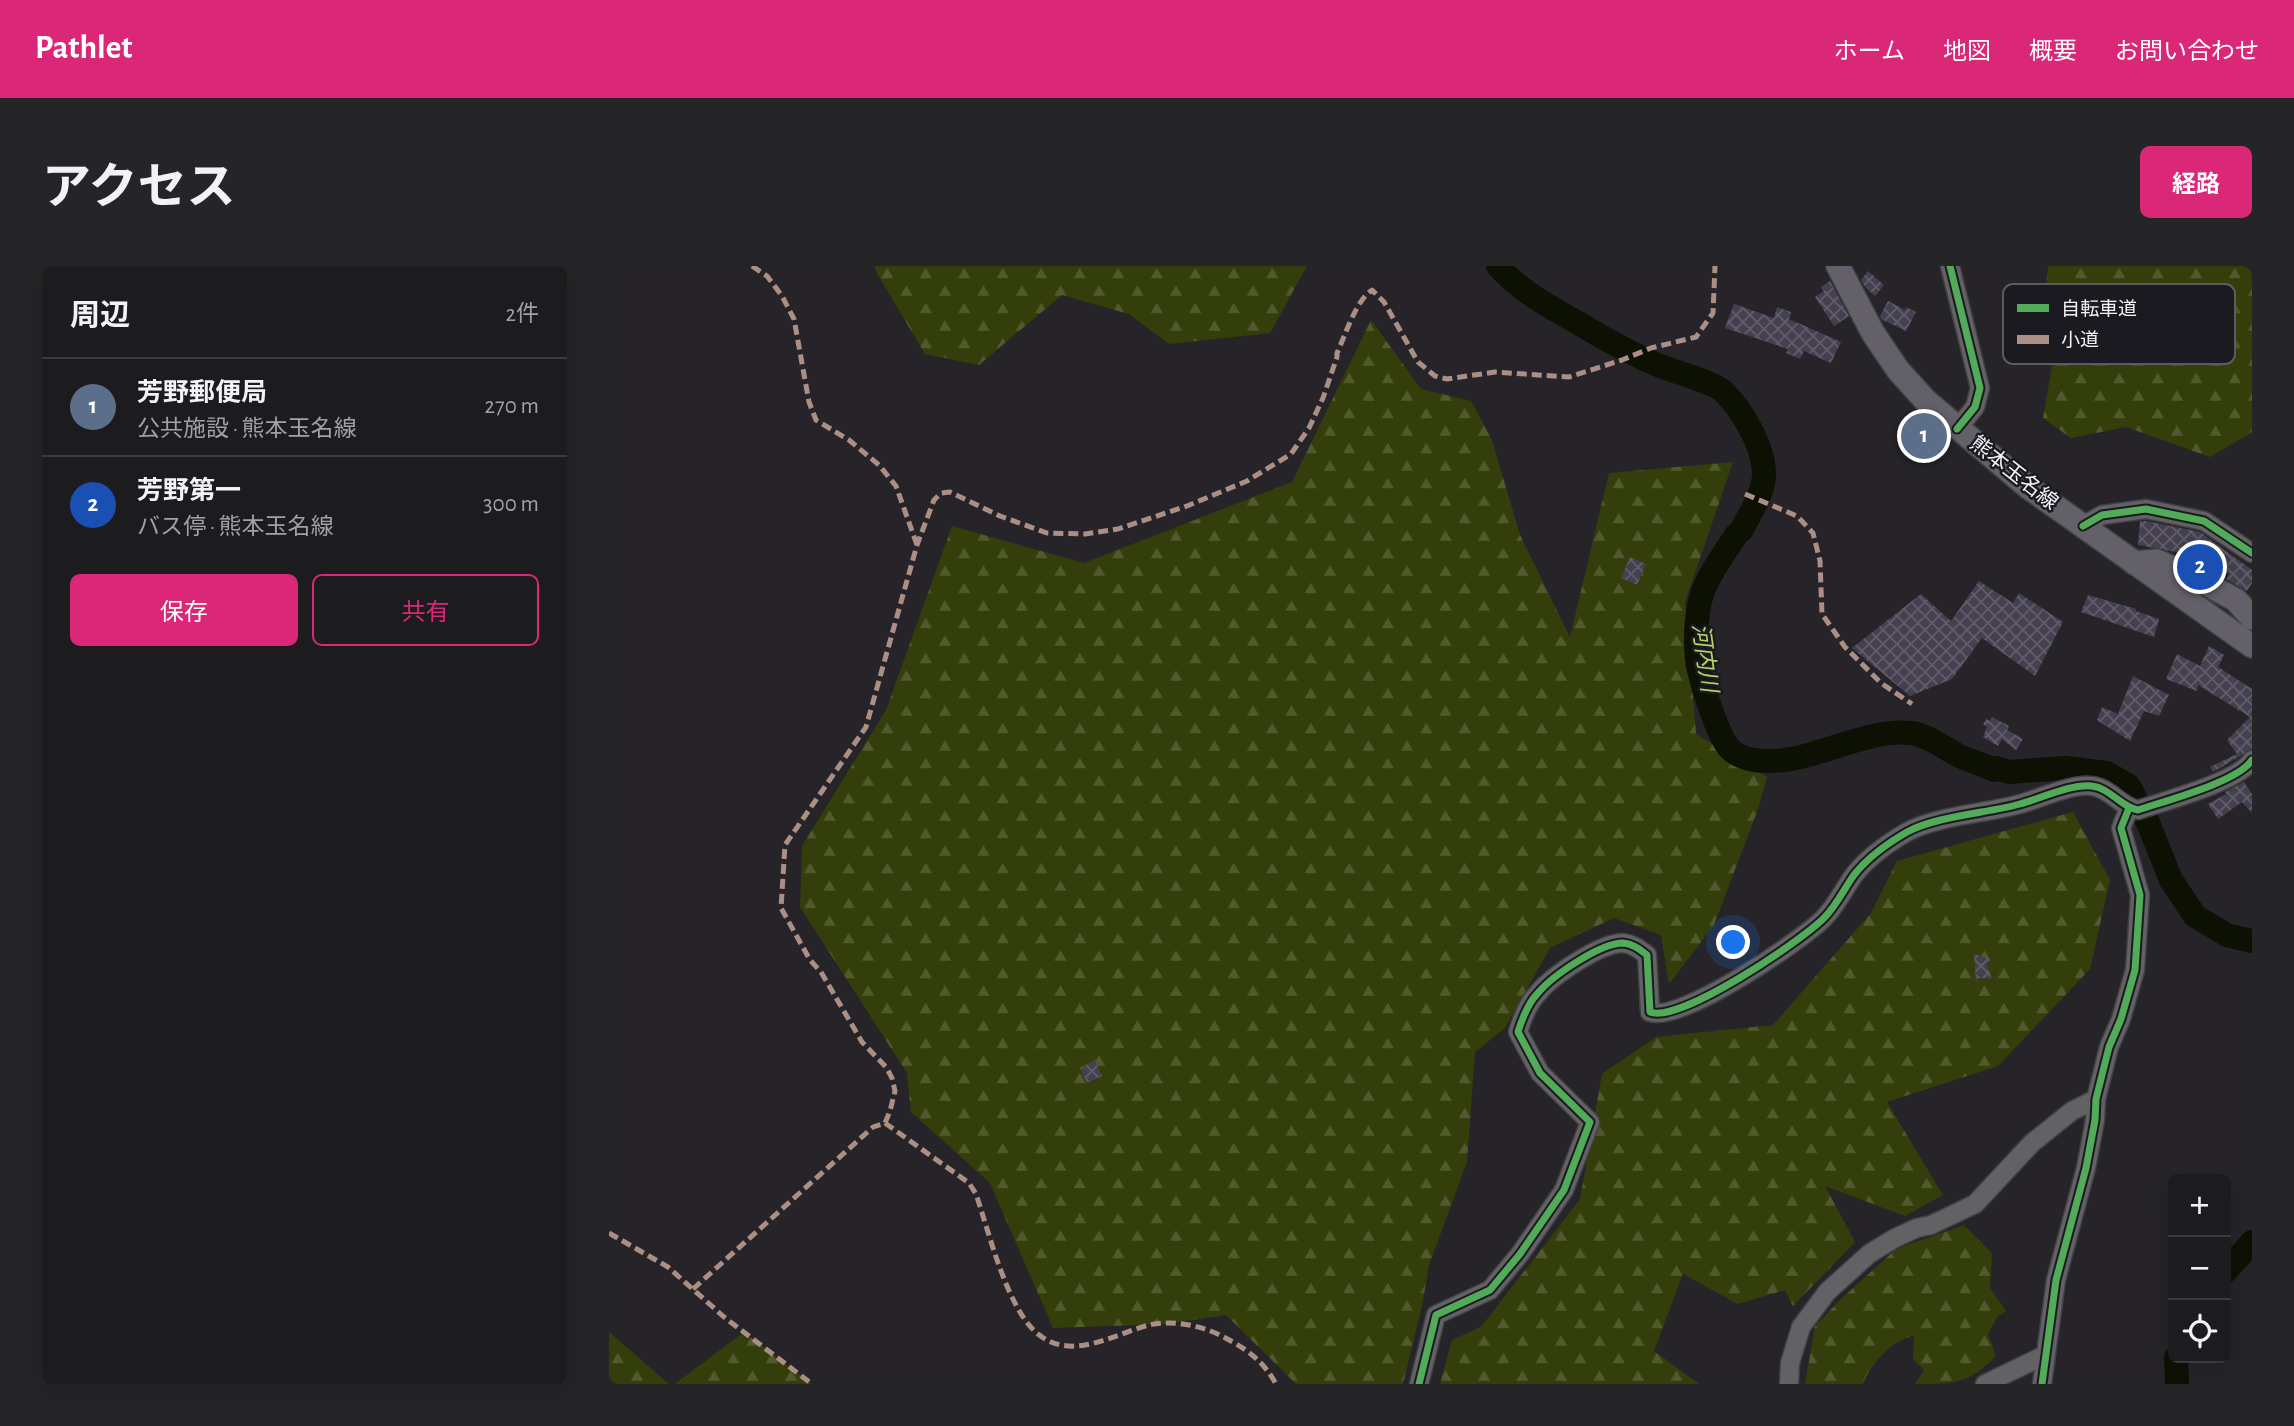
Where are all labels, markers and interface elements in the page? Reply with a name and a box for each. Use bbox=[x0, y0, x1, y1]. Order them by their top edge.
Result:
text: Pathlet bbox=[35, 32, 133, 65]
text: ホーム bbox=[1834, 40, 1905, 64]
text: 地図 bbox=[1943, 40, 1991, 64]
text: 概要 bbox=[2029, 40, 2077, 64]
text: お問い合わせ bbox=[2115, 40, 2259, 64]
button: 経路 bbox=[2140, 146, 2252, 218]
text: アクセス bbox=[42, 164, 236, 213]
legend bbox=[2003, 284, 2235, 364]
text: 自転車道 bbox=[2061, 299, 2137, 319]
text: 周辺 bbox=[70, 301, 130, 331]
text: 2件 bbox=[506, 303, 539, 326]
text: 小道 bbox=[2061, 330, 2099, 350]
text: 芳野郵便局 bbox=[137, 380, 267, 406]
text: 1 bbox=[89, 395, 97, 418]
text: 270 m bbox=[485, 395, 539, 418]
pin: 1 bbox=[1901, 410, 1947, 462]
text: 公共施設 · 熊本玉名線 bbox=[137, 418, 357, 441]
street label: 熊本玉名線 bbox=[1966, 432, 2062, 514]
text: 芳野第一 bbox=[137, 478, 241, 504]
text: 2 bbox=[88, 493, 98, 516]
text: 300 m bbox=[483, 493, 539, 516]
text: バス停 · 熊本玉名線 bbox=[137, 516, 334, 539]
pin: 2 bbox=[2177, 541, 2223, 593]
button: 保存 bbox=[70, 574, 298, 646]
button: 共有 bbox=[312, 574, 539, 646]
water label: 河内川 bbox=[1688, 622, 1723, 697]
your location bbox=[1716, 925, 1750, 959]
map controls bbox=[2168, 1174, 2231, 1363]
button: + bbox=[2168, 1174, 2231, 1237]
button: − bbox=[2168, 1237, 2231, 1300]
button: locate bbox=[2168, 1300, 2231, 1363]

